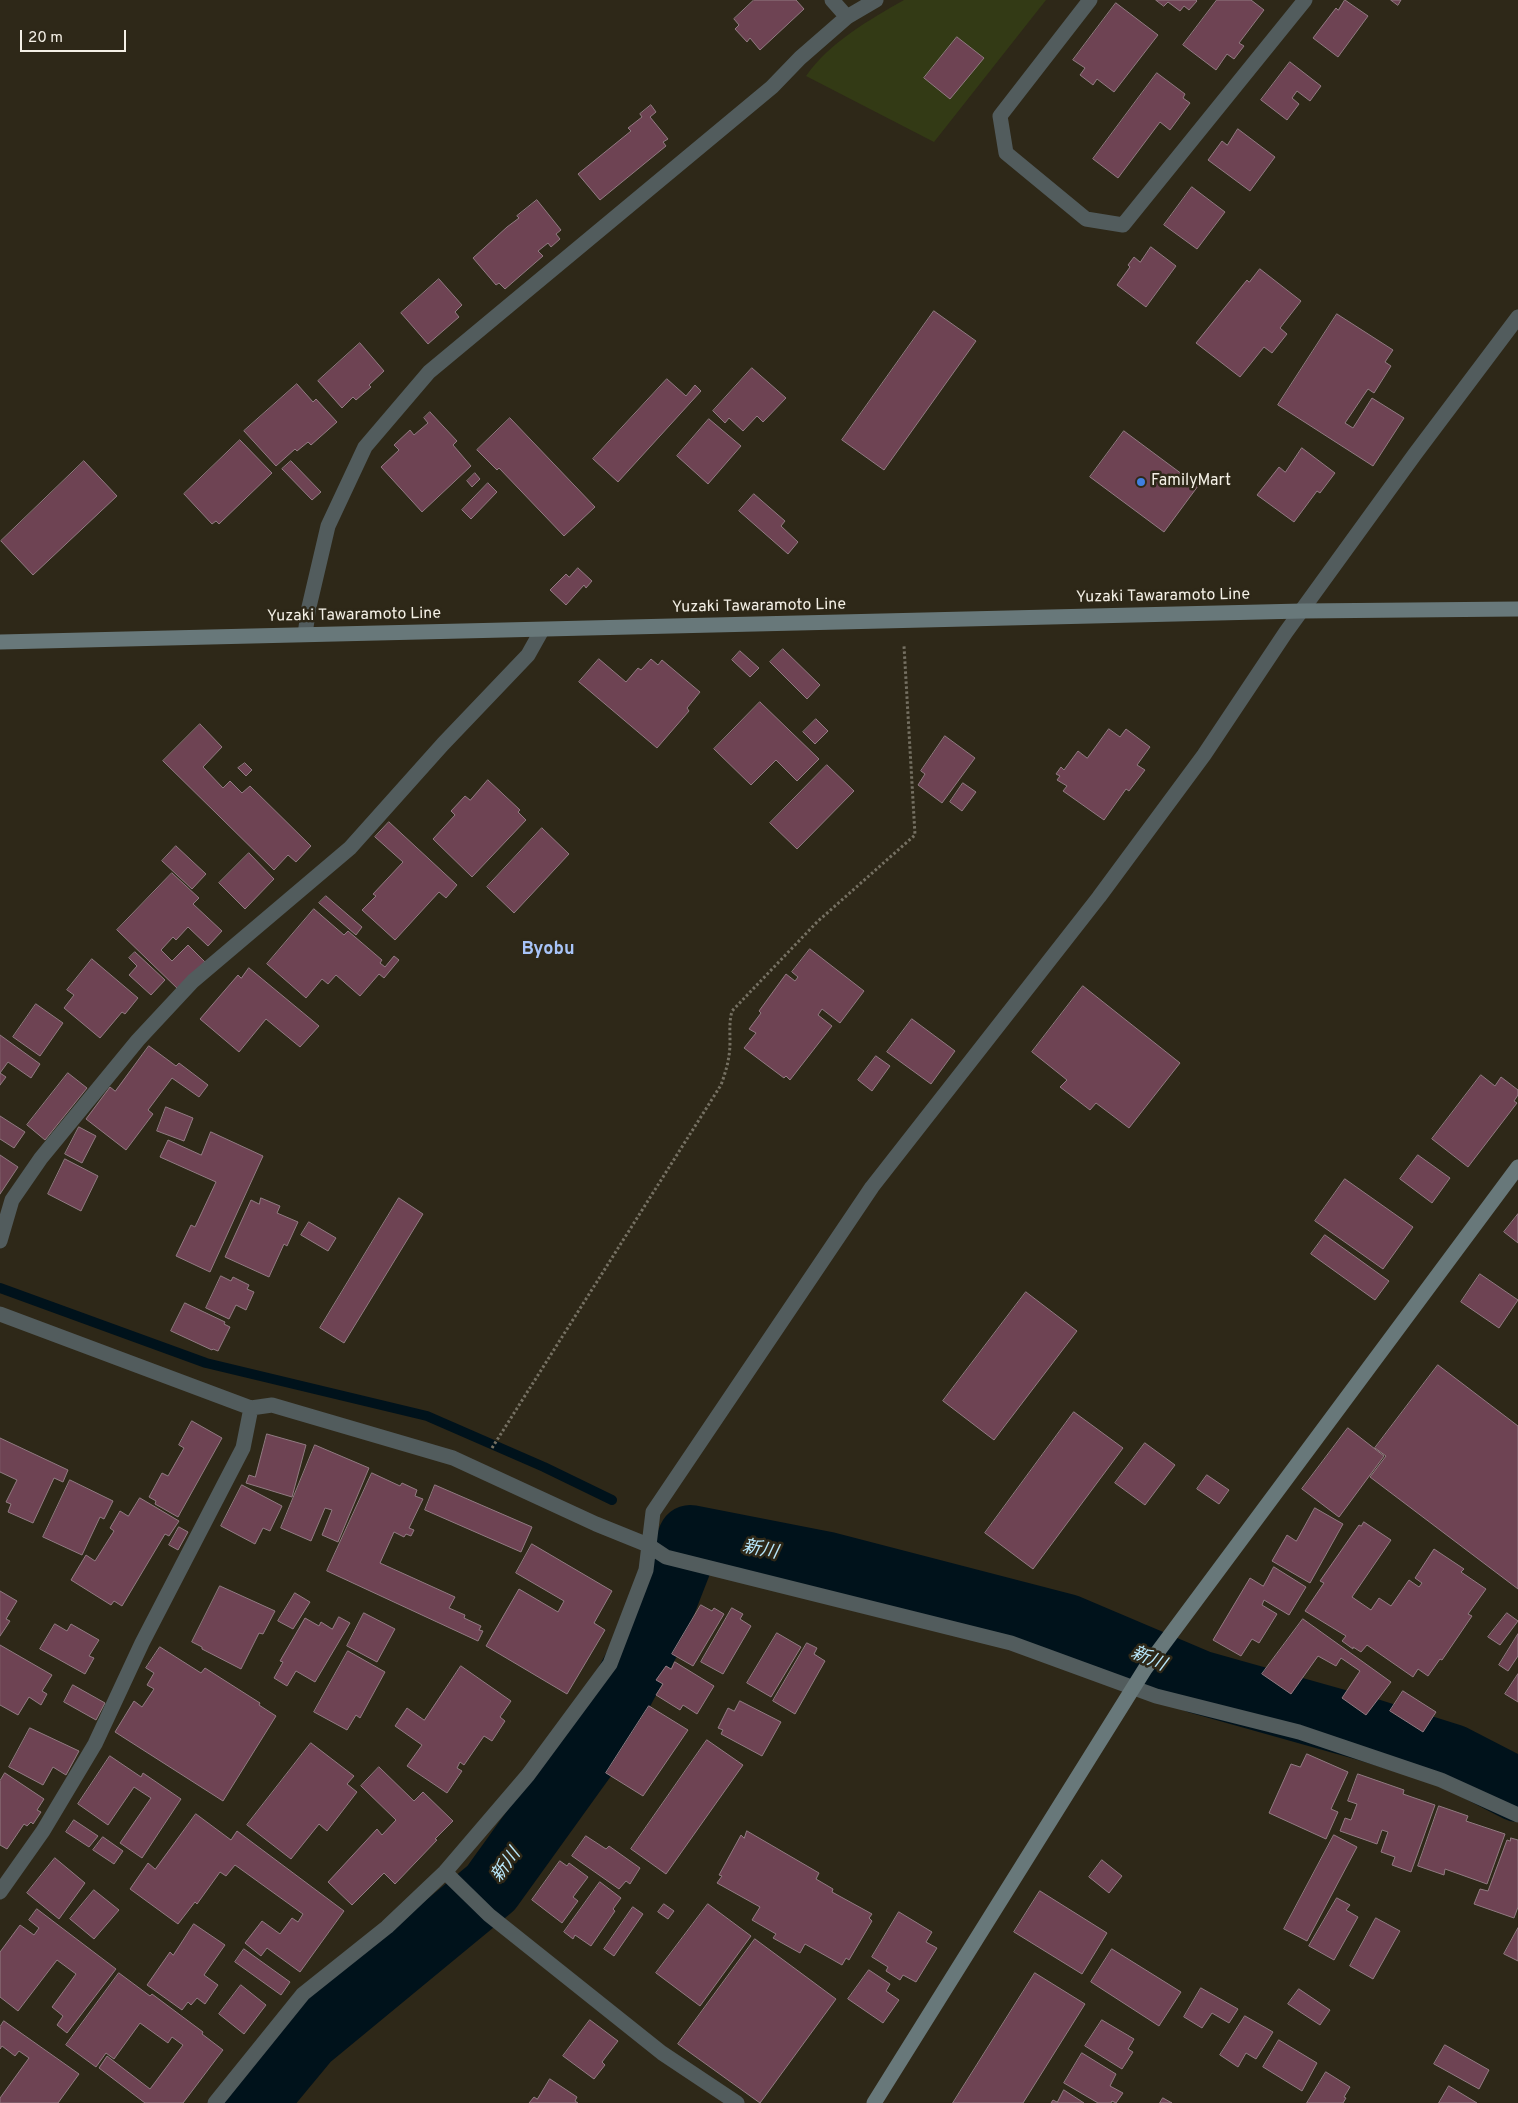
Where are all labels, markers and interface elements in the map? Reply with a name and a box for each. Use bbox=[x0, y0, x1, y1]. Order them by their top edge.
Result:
scale bar bbox=[22, 20, 129, 52]
text: 20 m bbox=[28, 29, 63, 48]
place label: FamilyMart bbox=[1151, 472, 1231, 492]
marker: FamilyMart bbox=[1135, 476, 1147, 488]
street label: Yuzaki Tawaramoto Line bbox=[1076, 586, 1250, 608]
street label: Yuzaki Tawaramoto Line bbox=[672, 596, 846, 618]
street label: Yuzaki Tawaramoto Line bbox=[267, 605, 441, 627]
district label: Byobu bbox=[521, 939, 575, 961]
water label: 新川 bbox=[740, 1537, 780, 1565]
water label: 新川 bbox=[1127, 1643, 1169, 1677]
water label: 新川 bbox=[488, 1845, 526, 1887]

